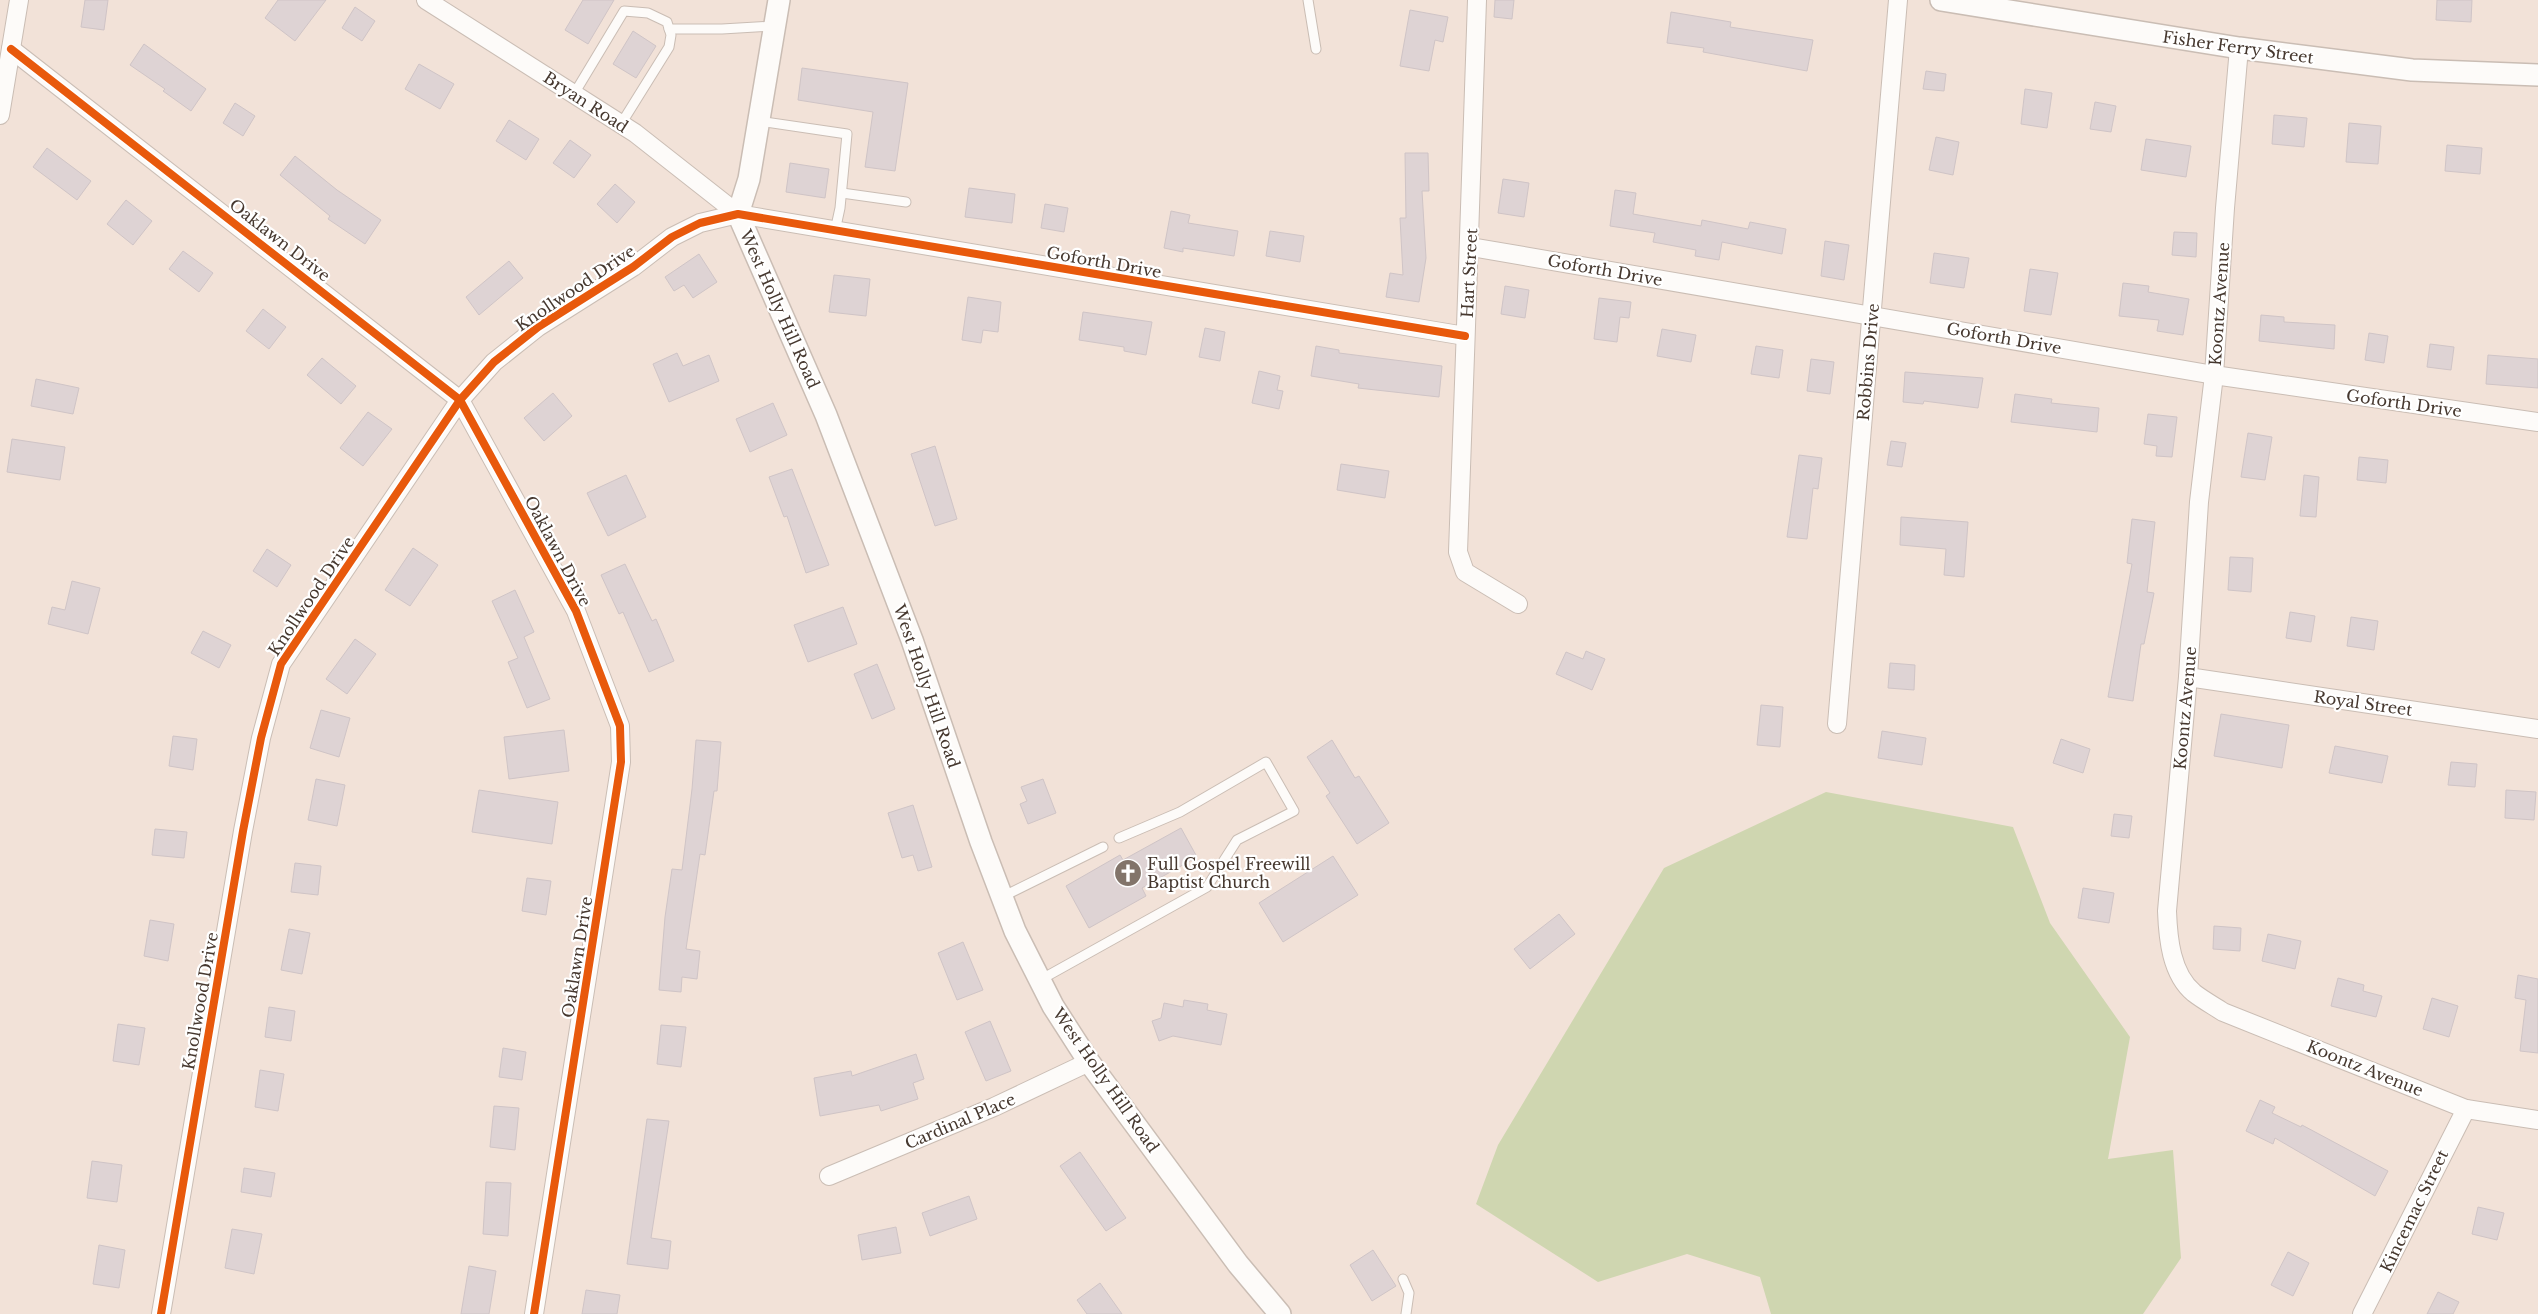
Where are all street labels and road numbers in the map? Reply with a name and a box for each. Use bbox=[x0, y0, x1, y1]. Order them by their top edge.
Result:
street label: Fisher Ferry Street bbox=[2161, 26, 2315, 68]
street label: Bryan Road bbox=[540, 67, 632, 137]
street label: Oaklawn Drive bbox=[226, 194, 334, 286]
street label: West Holly Hill Road bbox=[735, 225, 824, 392]
street label: Hart Street bbox=[1457, 227, 1481, 319]
street label: Knollwood Drive bbox=[512, 241, 638, 335]
street label: Goforth Drive bbox=[1045, 242, 1163, 282]
street label: Koontz Avenue bbox=[2205, 242, 2233, 366]
street label: Goforth Drive bbox=[1546, 250, 1664, 290]
street label: Robbins Drive bbox=[1853, 302, 1883, 422]
street label: Goforth Drive bbox=[1945, 318, 2063, 358]
street label: Goforth Drive bbox=[2345, 385, 2463, 421]
street label: Oaklawn Drive bbox=[520, 492, 596, 610]
street label: Knollwood Drive bbox=[264, 533, 358, 659]
street label: West Holly Hill Road bbox=[889, 601, 965, 771]
street label: Koontz Avenue bbox=[2170, 645, 2200, 771]
street label: Royal Street bbox=[2312, 686, 2414, 720]
street label: Oaklawn Drive bbox=[558, 895, 596, 1019]
street label: Knollwood Drive bbox=[178, 930, 222, 1072]
street label: West Holly Hill Road bbox=[1048, 1003, 1164, 1156]
street label: Koontz Avenue bbox=[2304, 1036, 2426, 1100]
street label: Cardinal Place bbox=[902, 1089, 1018, 1153]
street label: Kincemac Street bbox=[2376, 1146, 2452, 1276]

